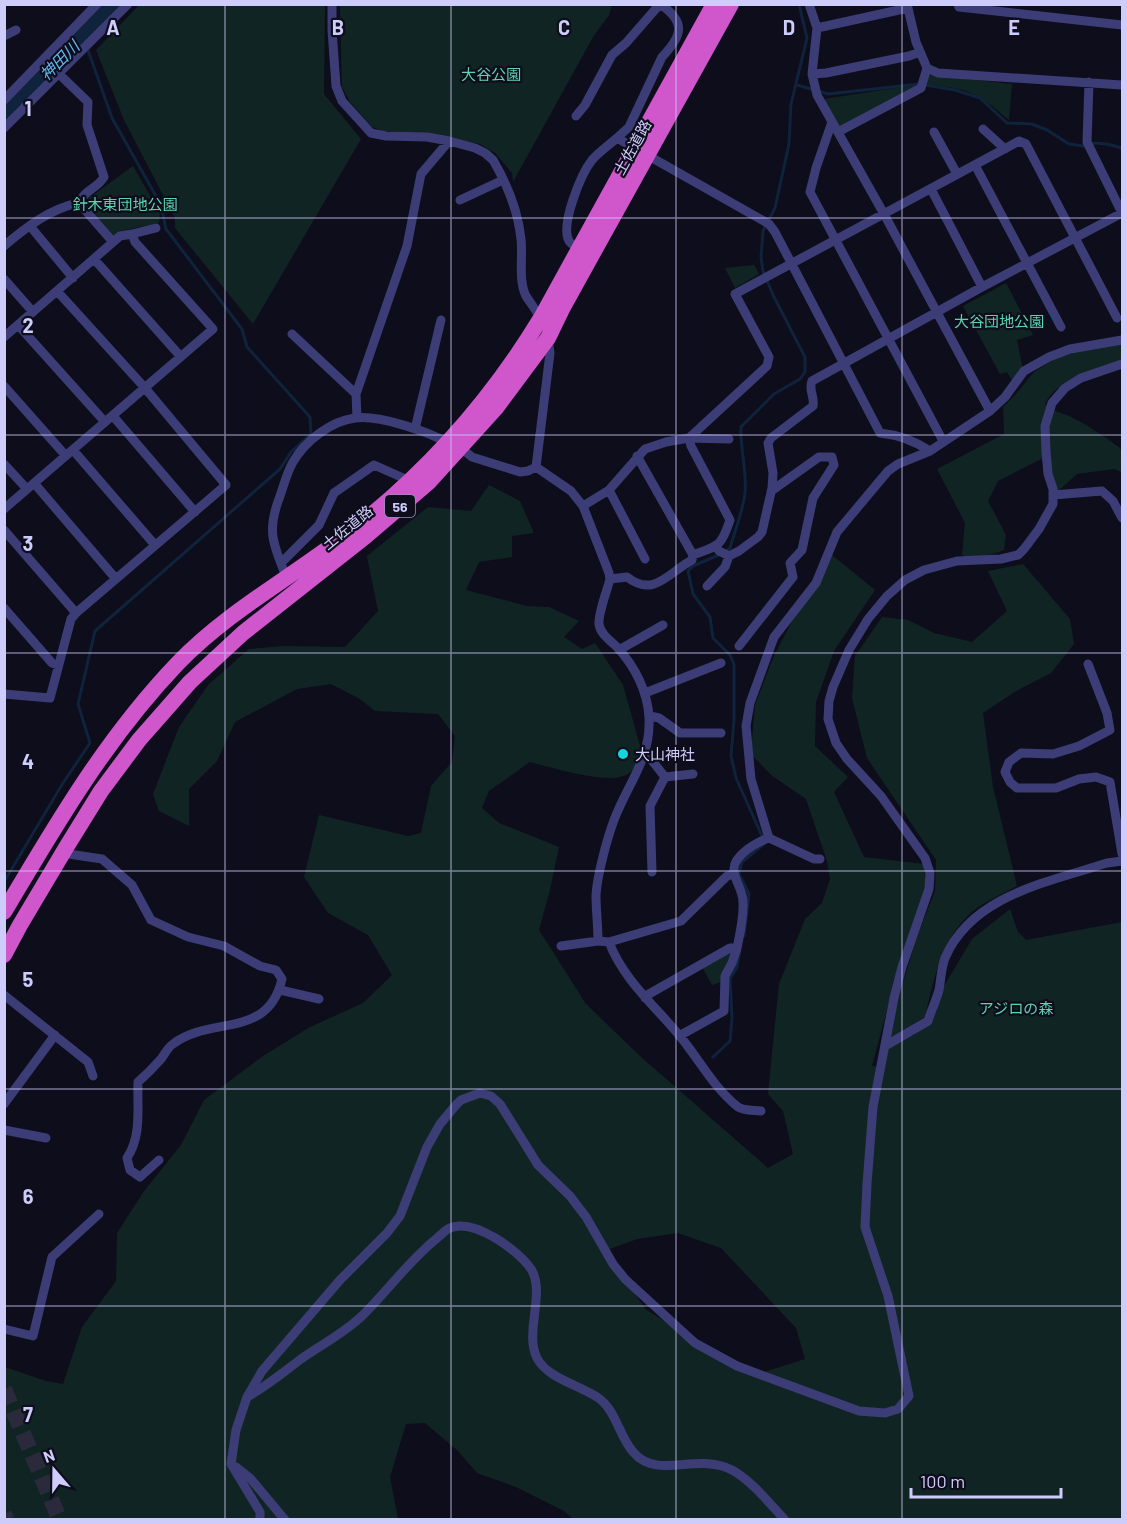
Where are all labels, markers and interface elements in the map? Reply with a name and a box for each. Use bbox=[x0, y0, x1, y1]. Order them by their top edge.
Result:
text: A bbox=[106, 15, 120, 39]
text: B bbox=[332, 15, 344, 39]
text: C bbox=[558, 15, 570, 39]
text: D bbox=[783, 15, 795, 39]
text: E bbox=[1008, 15, 1020, 39]
water label: 神田川 bbox=[35, 35, 84, 84]
park label: 大谷公園 bbox=[461, 65, 521, 83]
text: 1 bbox=[24, 96, 32, 120]
street label: 土佐道路 bbox=[610, 116, 654, 178]
park label: 針木東団地公園 bbox=[72, 195, 178, 213]
park label: 大谷団地公園 bbox=[954, 312, 1044, 330]
text: 2 bbox=[22, 313, 34, 337]
road number: 56 bbox=[385, 495, 415, 517]
street label: 土佐道路 bbox=[318, 501, 376, 553]
text: 3 bbox=[23, 531, 33, 555]
place label: 大山神社 bbox=[635, 745, 695, 763]
marker: 大山神社 bbox=[616, 747, 630, 761]
text: 4 bbox=[22, 749, 34, 773]
text: 5 bbox=[23, 967, 34, 991]
park label: アジロの森 bbox=[979, 999, 1053, 1017]
text: 6 bbox=[23, 1184, 34, 1208]
text: 7 bbox=[23, 1402, 33, 1426]
north arrow bbox=[24, 1440, 84, 1500]
text: N bbox=[40, 1445, 57, 1466]
scale bar bbox=[911, 1461, 1061, 1499]
text: 100 m bbox=[920, 1470, 965, 1492]

